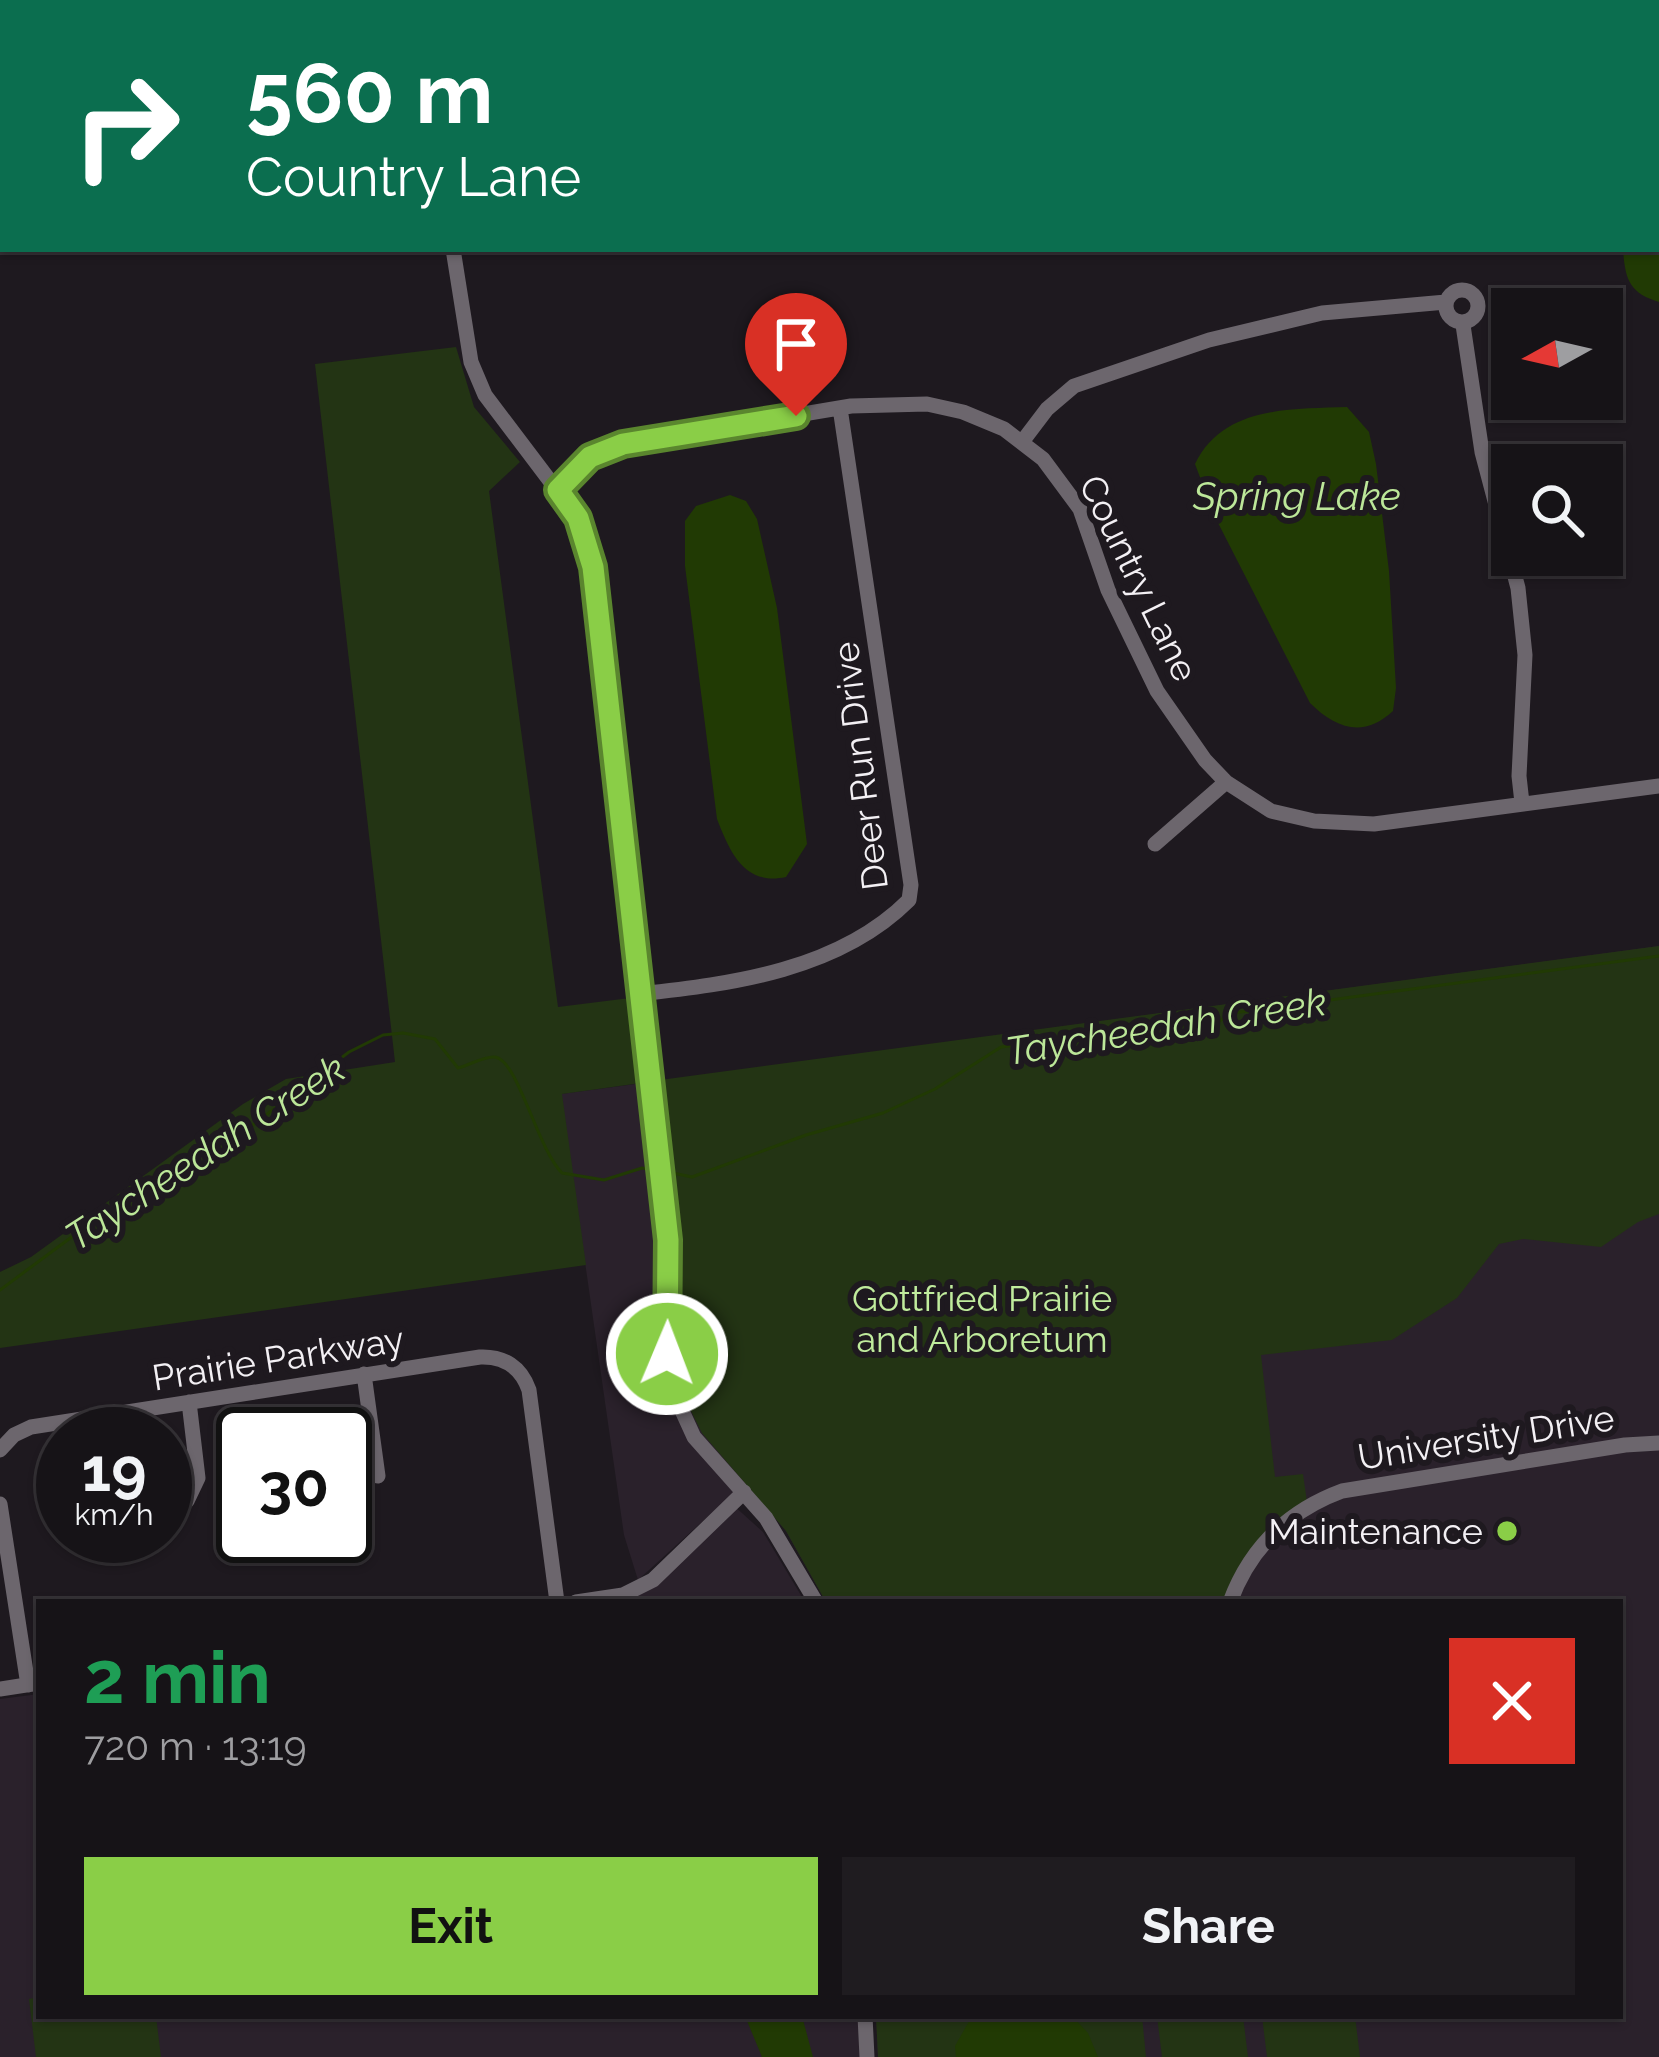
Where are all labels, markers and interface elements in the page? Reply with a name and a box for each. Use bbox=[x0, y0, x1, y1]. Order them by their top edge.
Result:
text: 560 m bbox=[246, 44, 493, 143]
icon: right bbox=[48, 48, 204, 204]
text: Country Lane bbox=[246, 145, 581, 209]
north arrow bbox=[1491, 288, 1623, 420]
map controls bbox=[1491, 288, 1623, 576]
pin bbox=[745, 293, 847, 416]
icon: arrive bbox=[763, 311, 829, 377]
button: search bbox=[1491, 444, 1623, 576]
street label: Country Lane bbox=[1071, 468, 1207, 688]
water label: Spring Lake bbox=[1192, 473, 1401, 519]
street label: Deer Run Drive bbox=[824, 640, 896, 892]
water label: Taycheedah Creek bbox=[1002, 978, 1330, 1074]
water label: Taycheedah Creek bbox=[57, 1044, 353, 1260]
park label: Gottfried Prairie and Arboretum bbox=[852, 1277, 1112, 1360]
position arrow bbox=[604, 1291, 730, 1417]
street label: Prairie Parkway bbox=[149, 1317, 407, 1399]
street label: University Drive bbox=[1355, 1396, 1617, 1478]
speed limit sign: 30 bbox=[216, 1407, 372, 1563]
text: 19 bbox=[82, 1435, 146, 1505]
text: km/h bbox=[74, 1497, 154, 1532]
place label: Maintenance bbox=[1268, 1510, 1483, 1552]
marker: Maintenance bbox=[1494, 1518, 1520, 1544]
text: 2 min bbox=[84, 1635, 271, 1720]
button: close bbox=[1449, 1638, 1575, 1764]
text: 720 m · 13:19 bbox=[84, 1723, 307, 1769]
button: Exit bbox=[84, 1857, 818, 1995]
button: Share bbox=[842, 1857, 1575, 1995]

